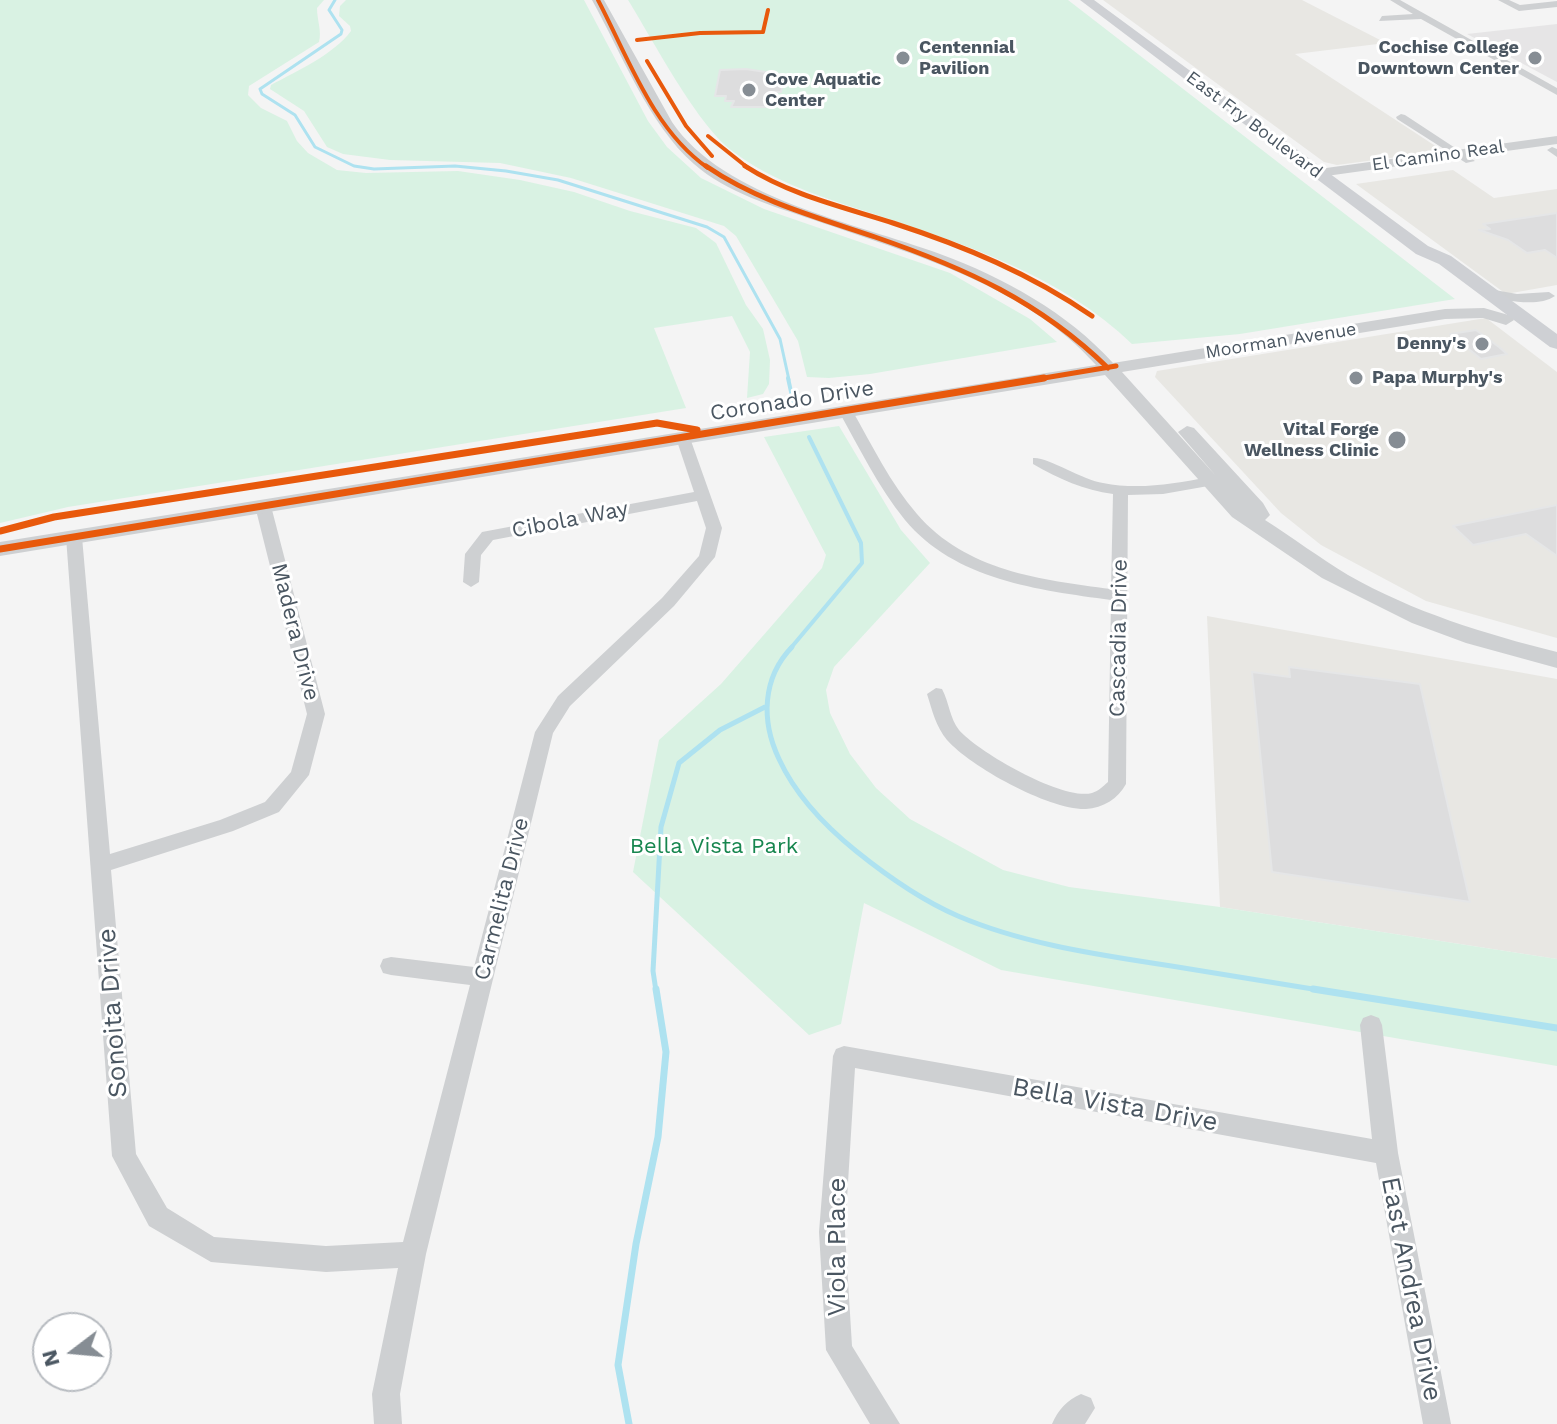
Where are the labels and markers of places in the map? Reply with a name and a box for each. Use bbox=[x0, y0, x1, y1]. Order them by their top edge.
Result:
place label: Centennial Pavilion bbox=[919, 37, 1015, 80]
place label: Cochise College Downtown Center bbox=[1357, 37, 1519, 80]
marker: Centennial Pavilion bbox=[894, 49, 912, 67]
marker: Cochise College Downtown Center bbox=[1526, 49, 1544, 67]
place label: Cove Aquatic Center bbox=[765, 69, 881, 112]
marker: Cove Aquatic Center bbox=[740, 81, 758, 99]
place label: Denny's bbox=[1397, 333, 1466, 355]
marker: Denny's bbox=[1473, 335, 1491, 353]
place label: Papa Murphy's bbox=[1372, 367, 1503, 389]
marker: Papa Murphy's bbox=[1347, 369, 1365, 387]
place label: Vital Forge Wellness Clinic bbox=[1244, 419, 1379, 462]
marker: Vital Forge Wellness Clinic bbox=[1386, 429, 1408, 451]

